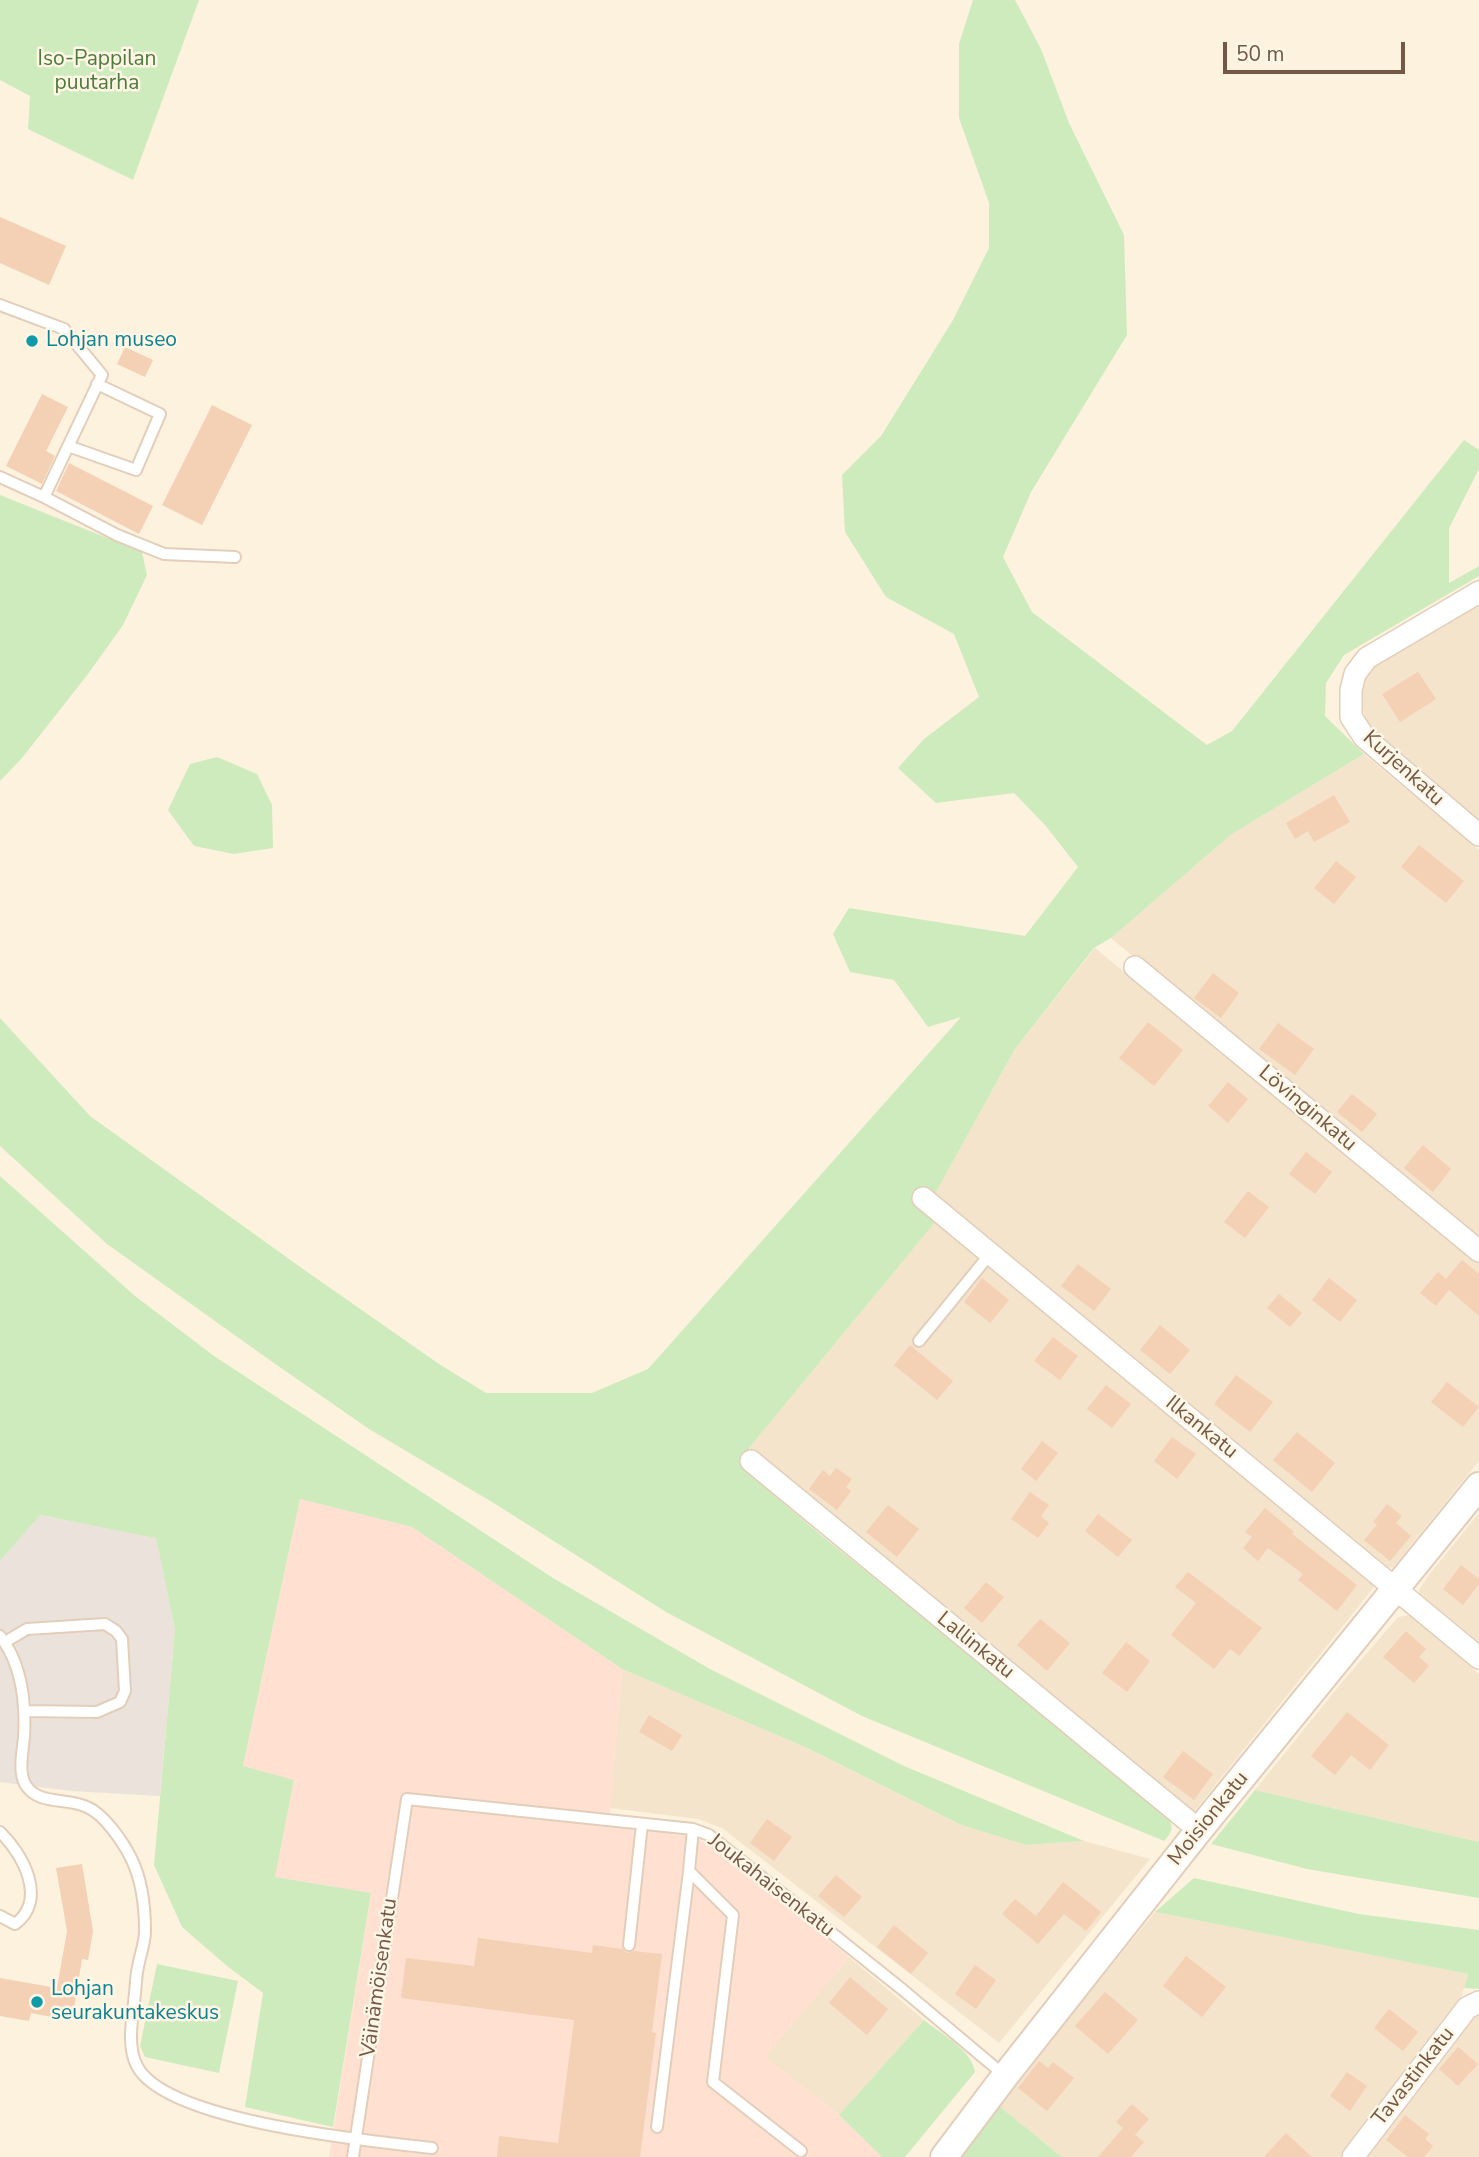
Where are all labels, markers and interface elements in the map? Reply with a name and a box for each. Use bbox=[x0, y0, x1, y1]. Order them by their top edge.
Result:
scale bar bbox=[1227, 28, 1409, 72]
text: 50 m bbox=[1236, 40, 1285, 68]
park label: Iso-Pappilan puutarha bbox=[38, 47, 156, 97]
place label: Lohjan museo bbox=[46, 328, 177, 354]
marker: Lohjan museo bbox=[24, 333, 40, 349]
street label: Kurjenkatu bbox=[1357, 726, 1449, 812]
street label: Lövinginkatu bbox=[1253, 1061, 1361, 1157]
street label: Ilkankatu bbox=[1160, 1391, 1242, 1465]
street label: Lallinkatu bbox=[931, 1607, 1019, 1685]
street label: Moisionkatu bbox=[1163, 1767, 1255, 1871]
street label: Joukahaisenkatu bbox=[703, 1829, 839, 1943]
street label: Väinämöisenkatu bbox=[356, 1897, 404, 2059]
place label: Lohjan seurakuntakeskus bbox=[51, 1977, 219, 2027]
marker: Lohjan seurakuntakeskus bbox=[29, 1994, 45, 2010]
street label: Tavastinkatu bbox=[1368, 2023, 1460, 2131]

